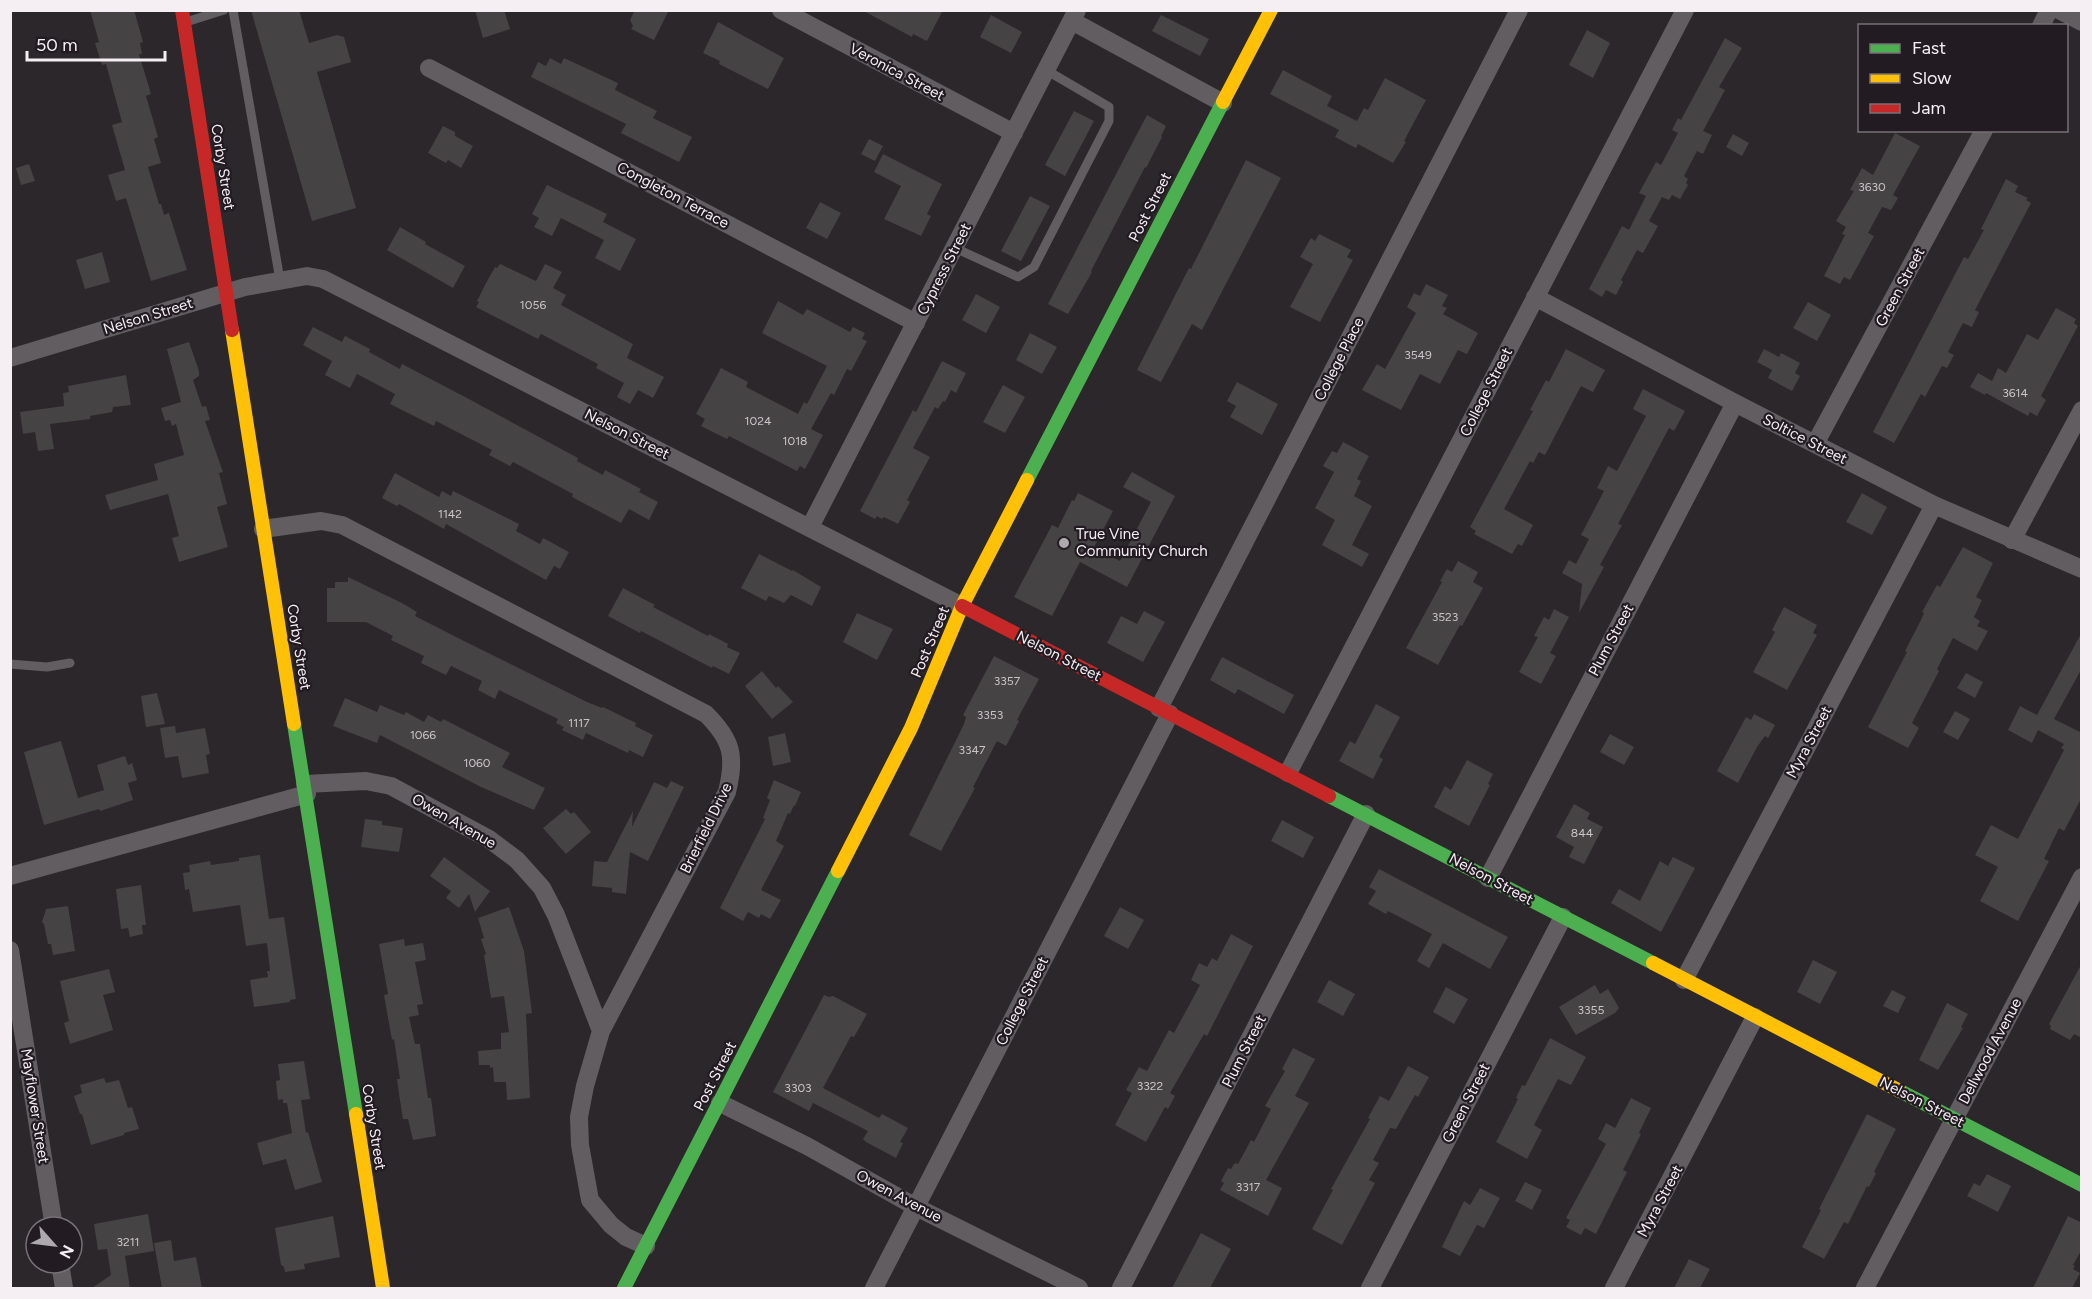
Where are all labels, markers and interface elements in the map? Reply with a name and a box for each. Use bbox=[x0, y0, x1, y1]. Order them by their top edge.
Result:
scale bar bbox=[27, 24, 165, 62]
legend bbox=[1858, 24, 2068, 132]
text: 50 m bbox=[36, 34, 78, 56]
text: Fast bbox=[1912, 37, 1946, 59]
street label: Veronica Street bbox=[846, 39, 948, 105]
text: Slow bbox=[1912, 67, 1951, 89]
text: Jam bbox=[1912, 97, 1946, 119]
street label: Corby Street bbox=[207, 123, 239, 212]
street label: Congleton Terrace bbox=[614, 158, 732, 232]
street label: Post Street bbox=[1125, 169, 1175, 245]
house number: 3630 bbox=[1858, 180, 1886, 194]
street label: Cypress Street bbox=[913, 220, 975, 318]
street label: Green Street bbox=[1872, 244, 1929, 330]
street label: Nelson Street bbox=[101, 294, 195, 338]
house number: 1056 bbox=[520, 298, 546, 312]
street label: College Place bbox=[1310, 314, 1368, 404]
street label: College Street bbox=[1456, 344, 1516, 439]
house number: 3549 bbox=[1404, 348, 1432, 362]
house number: 3614 bbox=[2002, 386, 2028, 400]
street label: Nelson Street bbox=[582, 405, 673, 463]
street label: Soltice Street bbox=[1760, 410, 1851, 468]
house number: 1024 bbox=[745, 414, 772, 428]
house number: 1018 bbox=[783, 434, 807, 448]
house number: 1142 bbox=[438, 507, 462, 521]
place label: True Vine Community Church bbox=[1076, 525, 1208, 560]
marker: True Vine Community Church bbox=[1057, 536, 1071, 550]
street label: Plum Street bbox=[1585, 601, 1638, 679]
street label: Corby Street bbox=[283, 603, 315, 692]
street label: Post Street bbox=[907, 603, 953, 680]
house number: 3523 bbox=[1432, 610, 1458, 624]
street label: Nelson Street bbox=[1014, 627, 1105, 685]
house number: 3357 bbox=[994, 674, 1021, 688]
street label: Myra Street bbox=[1783, 703, 1836, 781]
house number: 3353 bbox=[977, 708, 1003, 722]
house number: 1117 bbox=[568, 716, 590, 730]
house number: 1066 bbox=[410, 728, 436, 742]
house number: 3347 bbox=[959, 743, 986, 757]
house number: 1060 bbox=[463, 756, 491, 770]
street label: Brierfield Drive bbox=[676, 780, 736, 876]
street label: Owen Avenue bbox=[409, 790, 499, 852]
house number: 844 bbox=[1571, 826, 1594, 840]
street label: Nelson Street bbox=[1446, 849, 1537, 909]
street label: College Street bbox=[992, 953, 1052, 1048]
street label: Dellwood Avenue bbox=[1955, 995, 2025, 1107]
house number: 3355 bbox=[1578, 1003, 1605, 1017]
street label: Plum Street bbox=[1218, 1012, 1270, 1090]
street label: Post Street bbox=[690, 1038, 740, 1114]
street label: Mayflower Street bbox=[17, 1047, 53, 1165]
street label: Green Street bbox=[1438, 1060, 1494, 1146]
street label: Nelson Street bbox=[1877, 1073, 1968, 1131]
house number: 3322 bbox=[1137, 1079, 1163, 1093]
house number: 3303 bbox=[784, 1081, 812, 1095]
street label: Corby Street bbox=[358, 1083, 390, 1172]
street label: Myra Street bbox=[1634, 1162, 1687, 1240]
street label: Owen Avenue bbox=[853, 1166, 945, 1226]
house number: 3317 bbox=[1236, 1180, 1261, 1194]
north arrow bbox=[24, 1215, 84, 1275]
house number: 3211 bbox=[116, 1235, 140, 1249]
text: N bbox=[56, 1242, 78, 1262]

